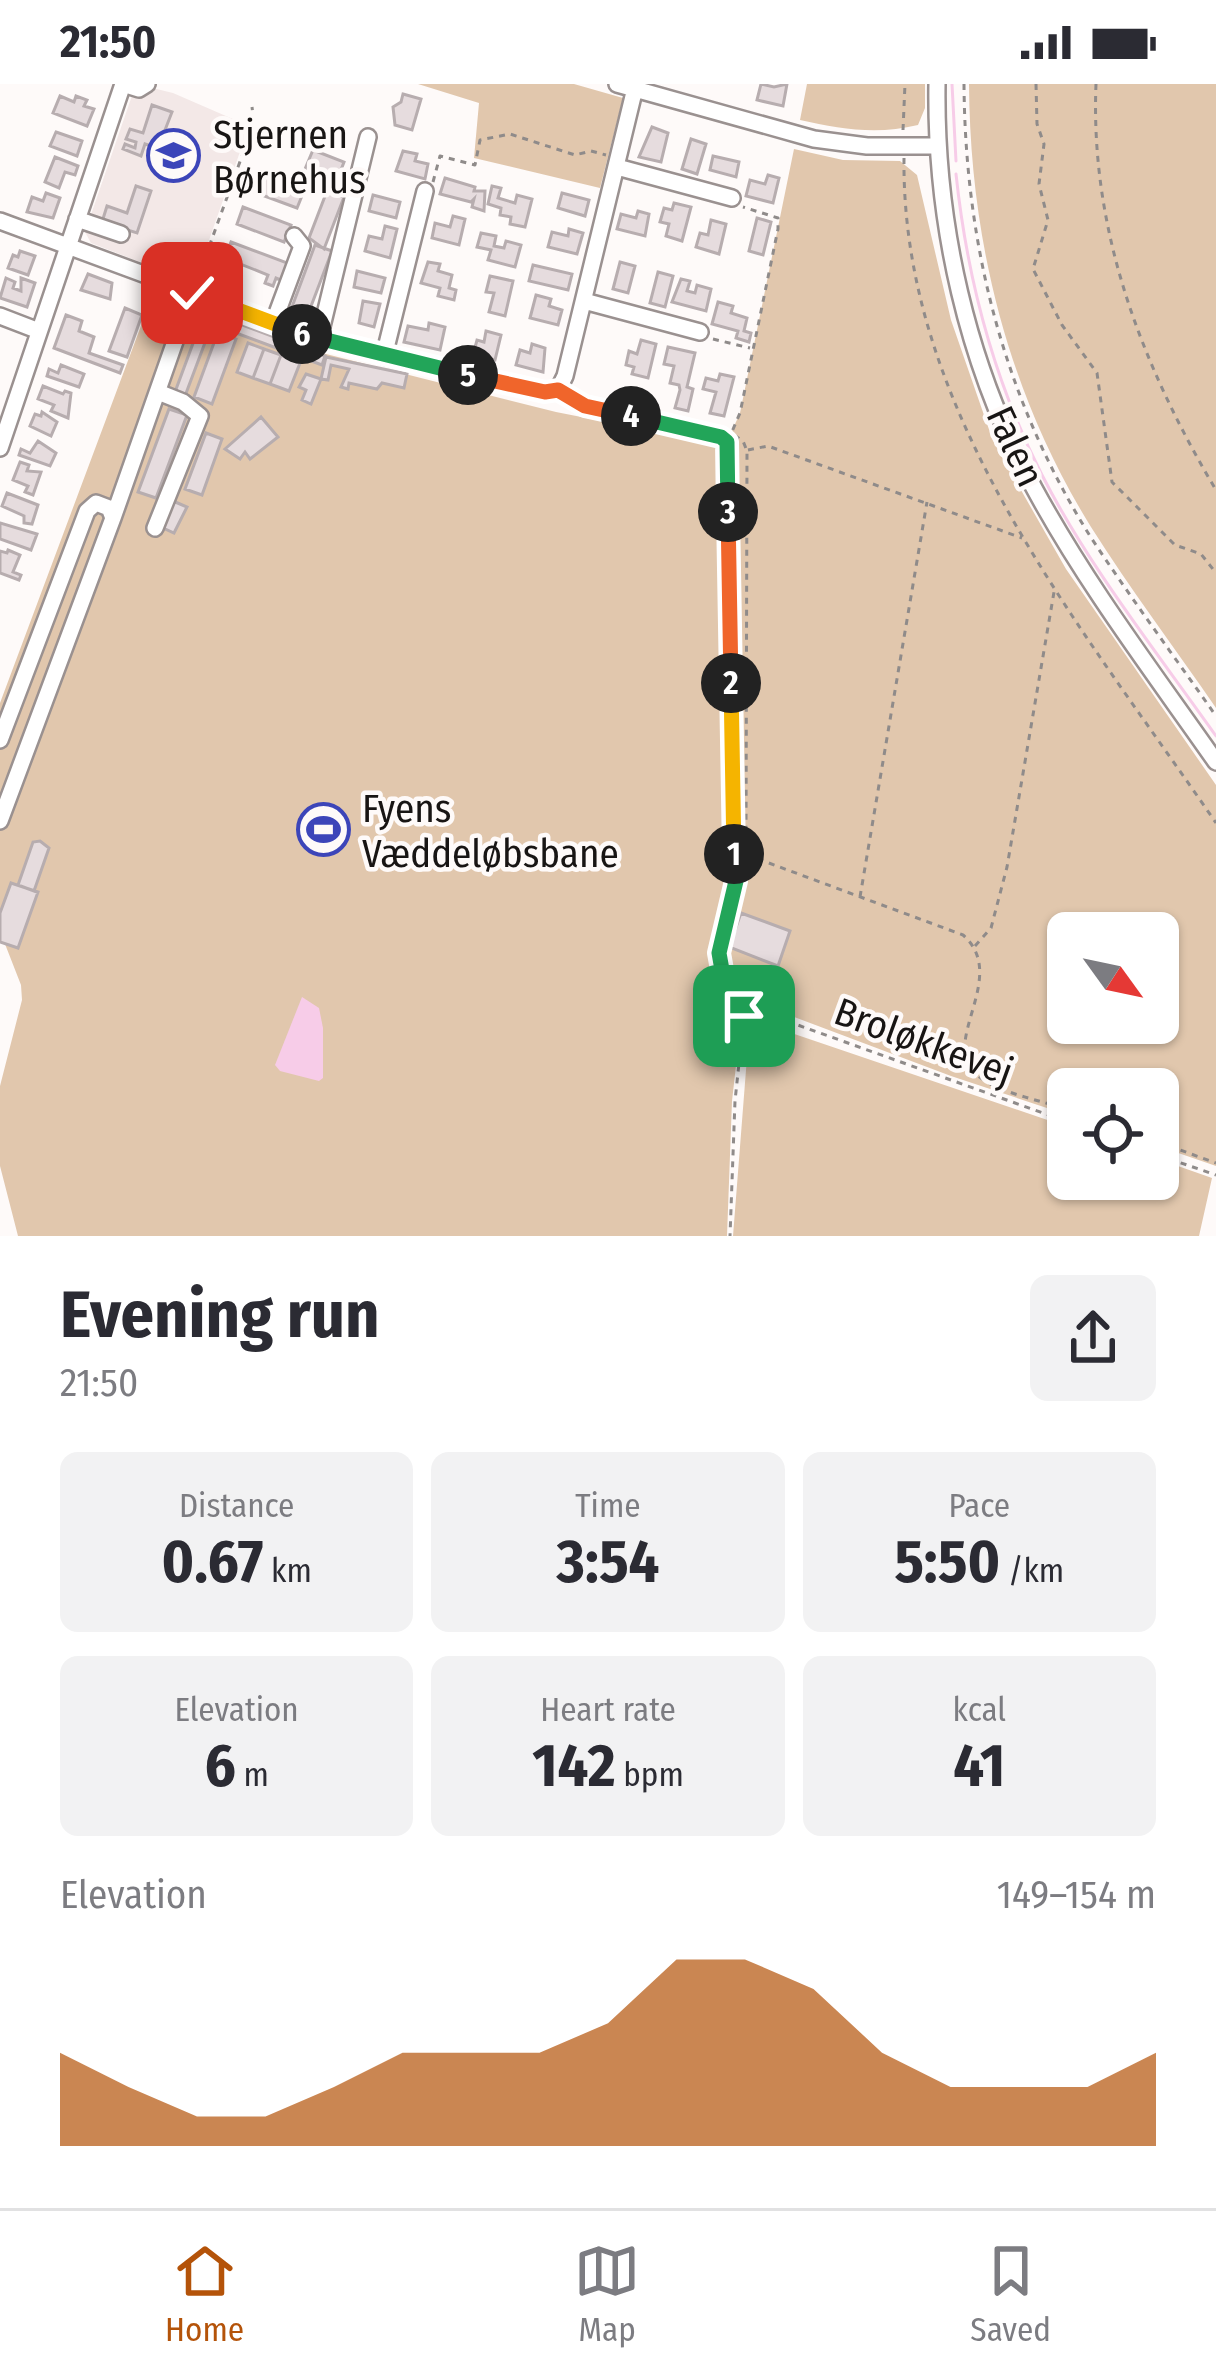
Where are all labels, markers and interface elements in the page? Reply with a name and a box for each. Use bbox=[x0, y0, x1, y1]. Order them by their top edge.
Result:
text: 21:50 bbox=[60, 15, 156, 69]
place label: Stjernen Børnehus bbox=[213, 112, 366, 203]
school or university icon: Stjernen Børnehus bbox=[146, 128, 202, 184]
pin bbox=[141, 242, 243, 344]
icon: check bbox=[159, 260, 225, 326]
pin: 6 bbox=[272, 304, 332, 364]
text: 6 bbox=[293, 314, 311, 354]
pin: 5 bbox=[438, 345, 498, 405]
text: 5 bbox=[460, 355, 476, 395]
pin: 4 bbox=[601, 386, 661, 446]
text: 4 bbox=[623, 396, 639, 436]
street label: Falen bbox=[977, 399, 1054, 494]
pin: 3 bbox=[698, 482, 758, 542]
text: 3 bbox=[720, 492, 736, 532]
pin: 2 bbox=[701, 653, 761, 713]
text: 2 bbox=[723, 663, 739, 703]
place label: Fyens Væddeløbsbane bbox=[362, 786, 619, 877]
sports icon: Fyens Væddeløbsbane bbox=[295, 802, 351, 858]
pin: 1 bbox=[704, 824, 764, 884]
text: 1 bbox=[727, 834, 741, 874]
north arrow bbox=[1047, 912, 1179, 1044]
map controls bbox=[1047, 912, 1179, 1200]
pin bbox=[693, 965, 795, 1067]
icon: arrive bbox=[711, 983, 777, 1049]
street label: Broløkkevej bbox=[828, 988, 1019, 1095]
button: locate bbox=[1047, 1068, 1179, 1200]
text: Evening run bbox=[60, 1275, 380, 1354]
button: share bbox=[1030, 1275, 1156, 1401]
text: 21:50 bbox=[60, 1360, 138, 1406]
text: Distance bbox=[179, 1486, 294, 1526]
text: Time bbox=[575, 1486, 641, 1526]
text: Pace bbox=[949, 1486, 1010, 1526]
text: 0.67 bbox=[162, 1526, 263, 1598]
text: 3:54 bbox=[557, 1526, 659, 1598]
text: 5:50 bbox=[894, 1526, 1000, 1598]
text: km bbox=[263, 1551, 312, 1591]
text: /km bbox=[1000, 1551, 1064, 1591]
text: Elevation bbox=[175, 1690, 299, 1730]
text: Heart rate bbox=[540, 1690, 676, 1730]
text: kcal bbox=[953, 1690, 1006, 1730]
text: 6 bbox=[204, 1730, 236, 1802]
text: 142 bbox=[532, 1730, 616, 1802]
text: 41 bbox=[953, 1730, 1005, 1802]
text: m bbox=[236, 1755, 269, 1795]
text: bpm bbox=[616, 1755, 684, 1795]
text: Elevation bbox=[60, 1872, 207, 1918]
text: 149–154 m bbox=[997, 1872, 1156, 1918]
tab: Home bbox=[165, 2238, 244, 2350]
tab: Map bbox=[574, 2238, 640, 2350]
tab: Saved bbox=[970, 2238, 1051, 2350]

